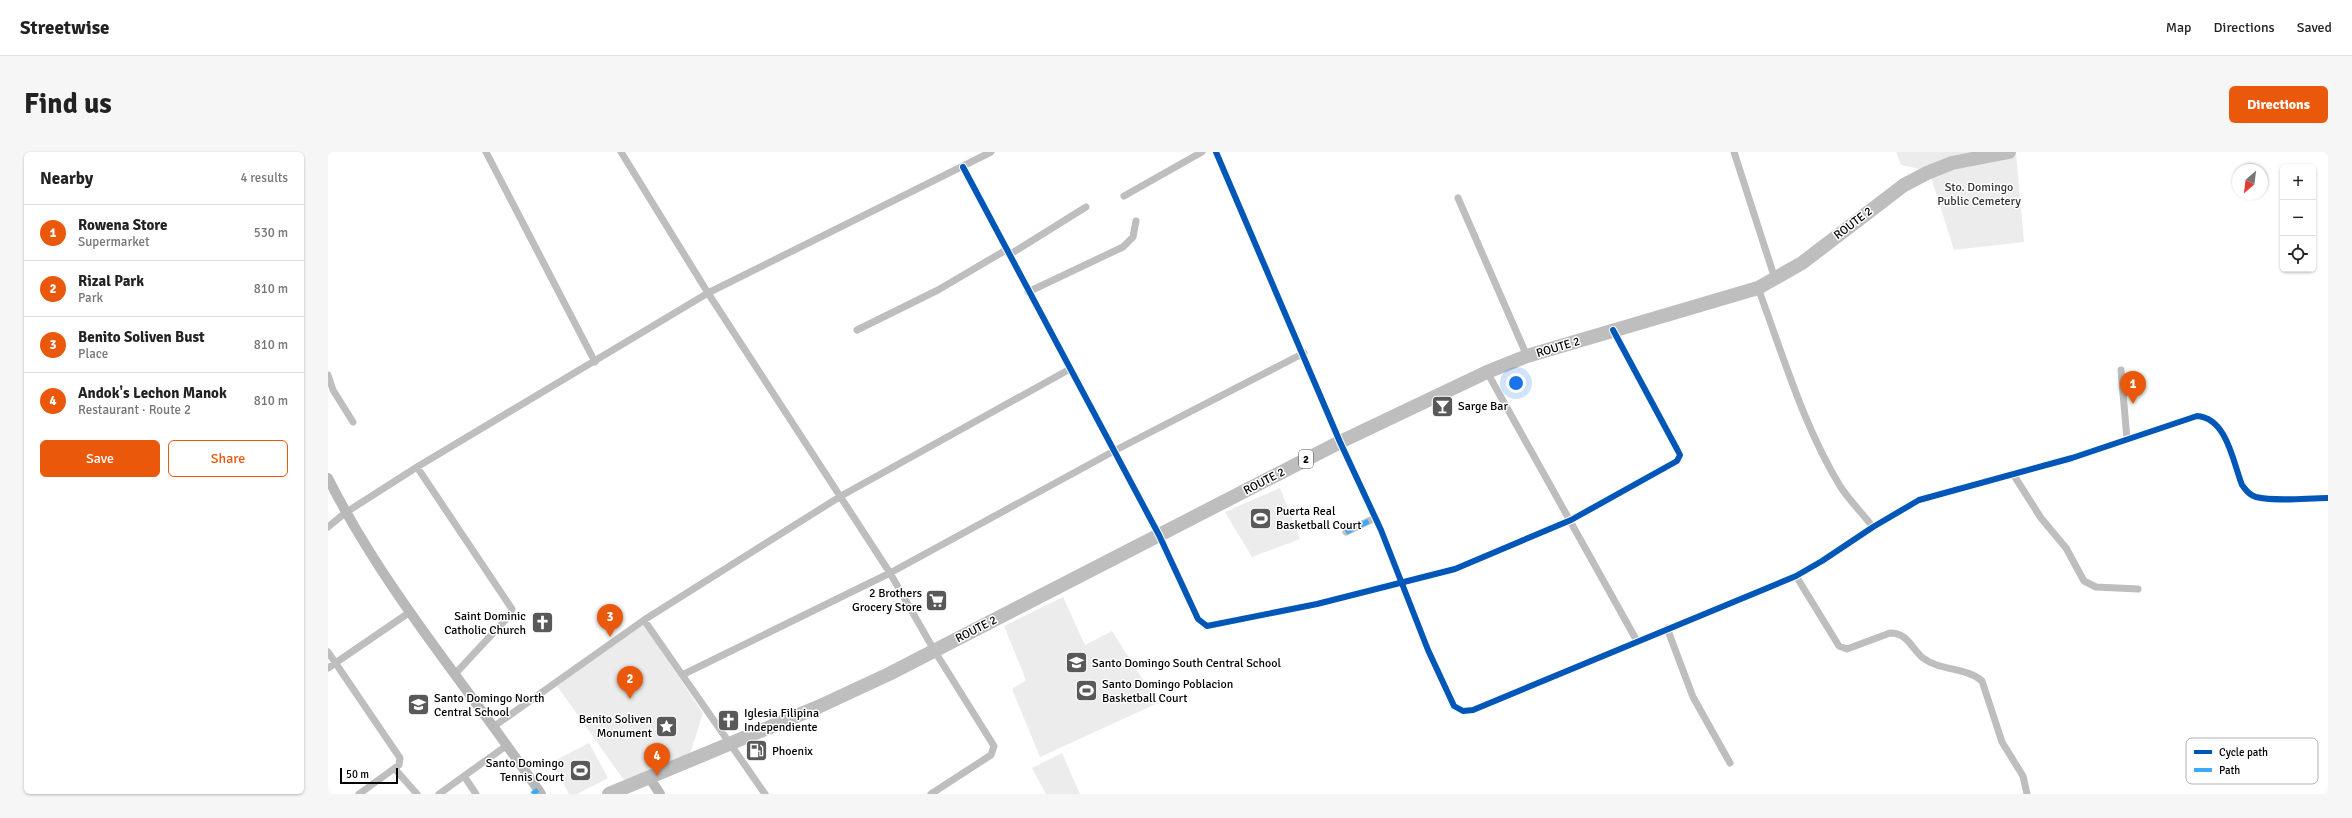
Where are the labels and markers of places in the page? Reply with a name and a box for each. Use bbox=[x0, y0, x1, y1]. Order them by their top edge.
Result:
pin: 1 bbox=[2120, 371, 2146, 404]
bar icon: Sarge Bar bbox=[1429, 393, 1455, 419]
place label: Sarge Bar bbox=[1458, 399, 1508, 414]
place label: Puerta Real Basketball Court bbox=[1276, 504, 1361, 533]
sports icon: Puerta Real Basketball Court bbox=[1247, 505, 1273, 531]
place label: 2 Brothers Grocery Store bbox=[852, 586, 922, 615]
supermarket icon: 2 Brothers Grocery Store bbox=[924, 587, 950, 613]
pin: 3 bbox=[597, 604, 623, 637]
place label: Saint Dominic Catholic Church bbox=[444, 609, 526, 638]
church icon: Saint Dominic Catholic Church bbox=[529, 610, 555, 636]
school or university icon: Santo Domingo South Central School bbox=[1063, 650, 1089, 676]
place label: Santo Domingo South Central School bbox=[1092, 656, 1282, 671]
pin: 2 bbox=[617, 666, 643, 699]
place label: Santo Domingo Poblacion Basketball Court bbox=[1102, 677, 1233, 706]
sports icon: Santo Domingo Poblacion Basketball Court bbox=[1074, 678, 1100, 704]
place label: Santo Domingo North Central School bbox=[434, 691, 545, 720]
school or university icon: Santo Domingo North Central School bbox=[406, 692, 432, 718]
place label: Iglesia Filipina Independiente bbox=[744, 706, 819, 735]
church icon: Iglesia Filipina Independiente bbox=[716, 707, 742, 733]
place label: Benito Soliven Monument bbox=[579, 712, 652, 741]
place icon: Benito Soliven Monument bbox=[654, 713, 680, 739]
fuel station icon: Phoenix bbox=[743, 738, 769, 764]
pin: 4 bbox=[644, 743, 670, 776]
place label: Phoenix bbox=[772, 744, 813, 759]
place label: Santo Domingo Tennis Court bbox=[486, 756, 564, 785]
sports icon: Santo Domingo Tennis Court bbox=[567, 757, 593, 783]

